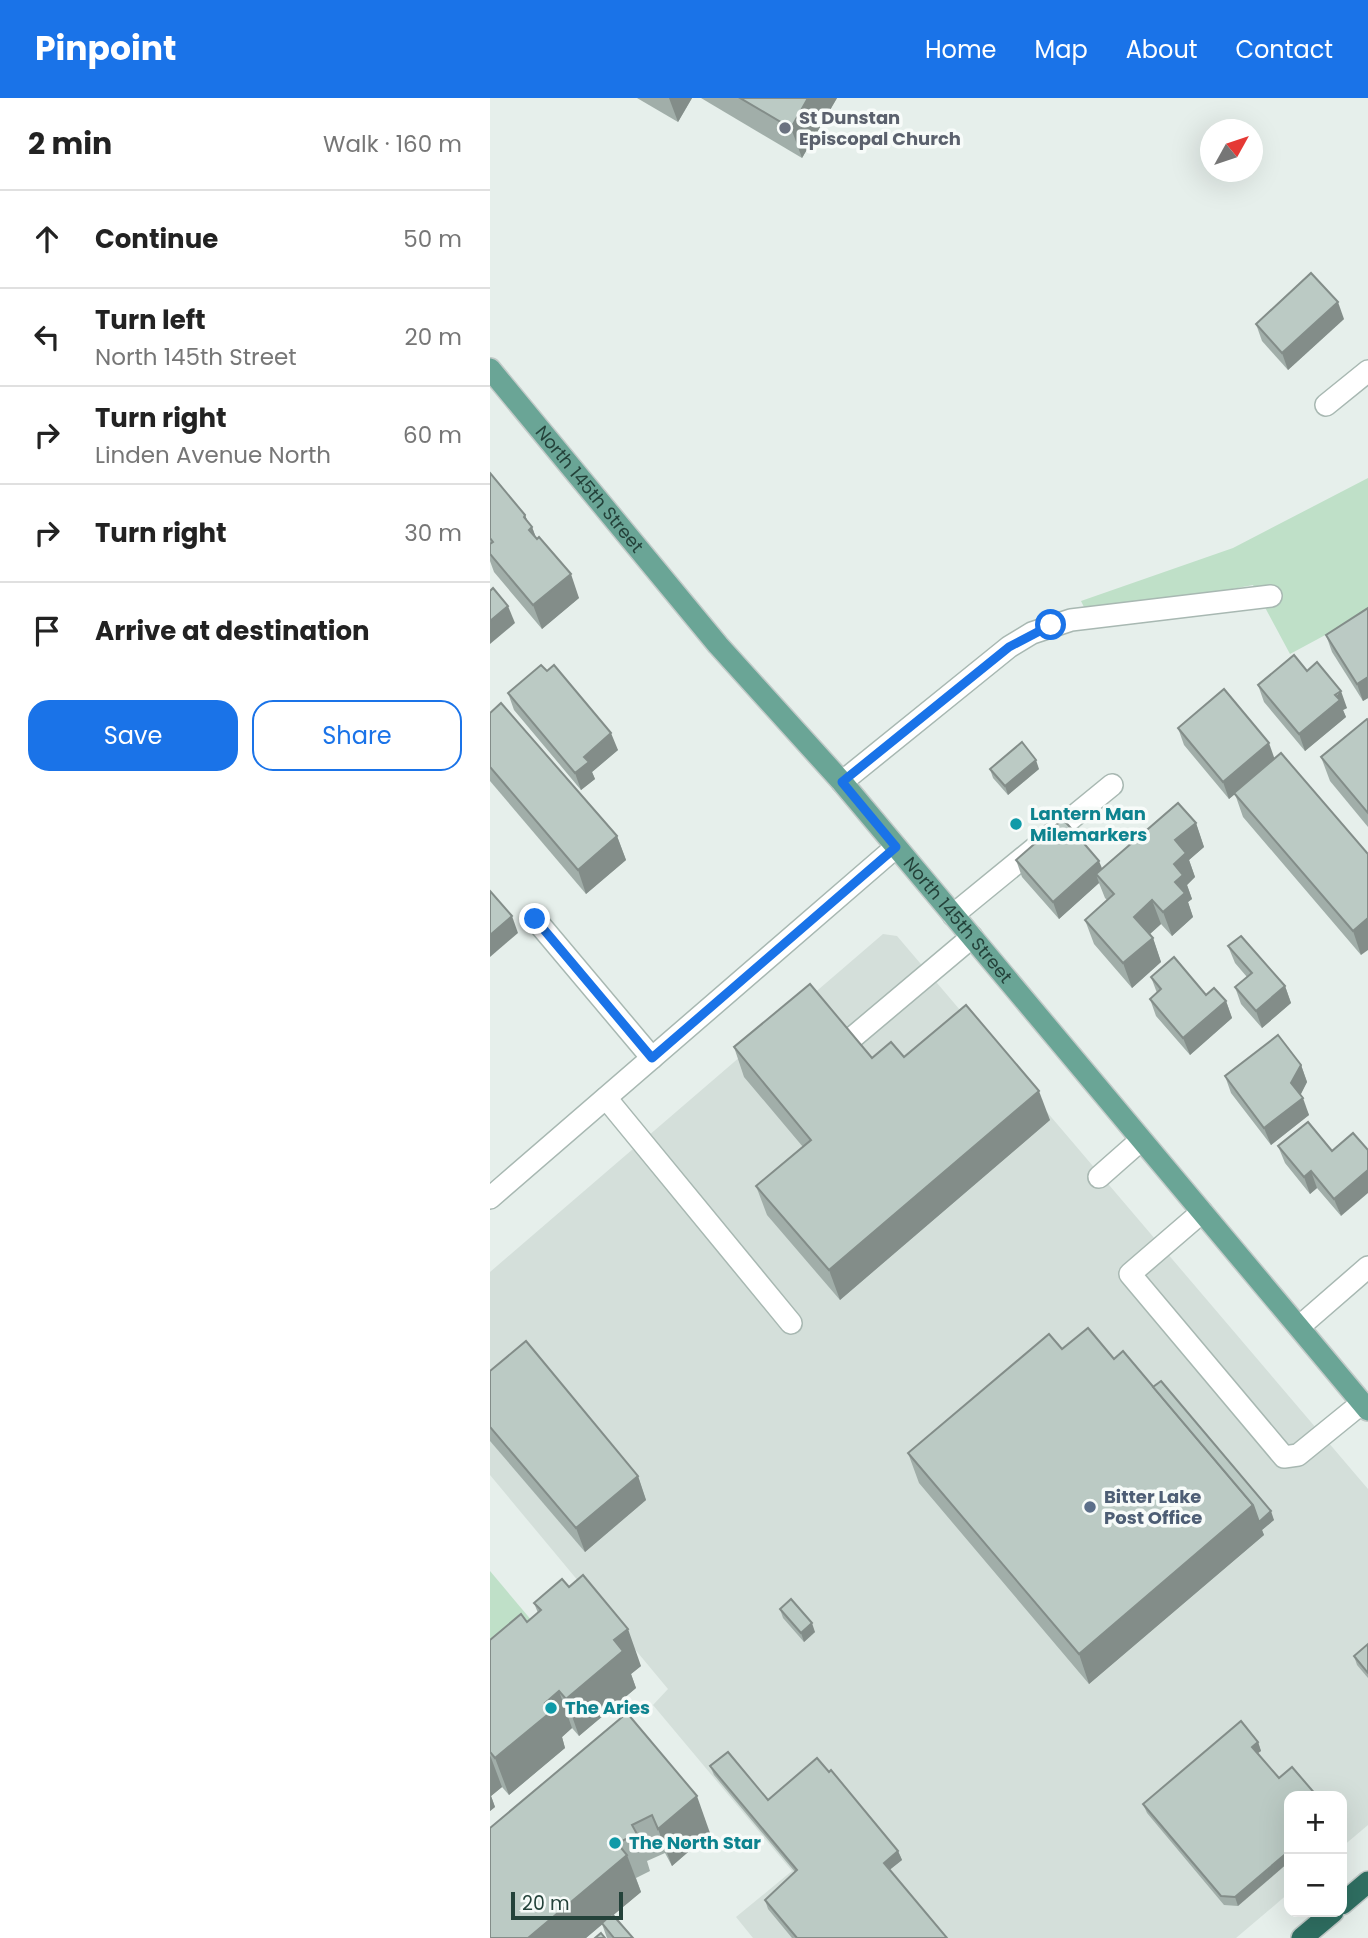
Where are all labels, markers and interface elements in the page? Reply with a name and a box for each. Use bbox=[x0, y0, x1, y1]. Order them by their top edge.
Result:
text: Pinpoint bbox=[35, 25, 176, 72]
text: Home bbox=[925, 33, 997, 66]
text: Map bbox=[1035, 33, 1088, 66]
text: About bbox=[1126, 33, 1197, 66]
text: Contact bbox=[1235, 33, 1333, 66]
place label: St Dunstan Episcopal Church bbox=[799, 105, 961, 151]
north arrow bbox=[1200, 119, 1263, 182]
marker: St Dunstan Episcopal Church bbox=[777, 120, 793, 136]
text: 2 min bbox=[28, 122, 112, 165]
text: Walk · 160 m bbox=[323, 128, 462, 160]
icon: ahead bbox=[28, 220, 66, 258]
text: Continue bbox=[95, 221, 218, 257]
text: 50 m bbox=[403, 223, 462, 255]
text: Turn left bbox=[95, 302, 206, 338]
icon: left bbox=[28, 318, 66, 356]
text: 20 m bbox=[404, 321, 462, 353]
text: North 145th Street bbox=[95, 341, 297, 373]
text: Turn right bbox=[95, 400, 227, 436]
icon: right bbox=[28, 416, 66, 454]
text: 60 m bbox=[403, 419, 462, 451]
street label: North 145th Street bbox=[530, 420, 650, 558]
text: Linden Avenue North bbox=[95, 439, 331, 471]
icon: right bbox=[28, 514, 66, 552]
text: Turn right bbox=[95, 515, 227, 551]
text: 30 m bbox=[404, 517, 462, 549]
route start bbox=[1035, 609, 1066, 640]
icon: arrive bbox=[28, 612, 66, 650]
text: Arrive at destination bbox=[95, 613, 370, 649]
button: Save bbox=[28, 700, 238, 771]
button: Share bbox=[252, 700, 462, 771]
place label: Lantern Man Milemarkers bbox=[1030, 801, 1147, 847]
marker: Lantern Man Milemarkers bbox=[1008, 816, 1024, 832]
street label: North 145th Street bbox=[898, 851, 1018, 988]
route end bbox=[519, 903, 550, 934]
place label: Bitter Lake Post Office bbox=[1104, 1484, 1202, 1530]
marker: Bitter Lake Post Office bbox=[1082, 1499, 1098, 1515]
place label: The Aries bbox=[565, 1695, 650, 1720]
marker: The Aries bbox=[543, 1700, 559, 1716]
map controls bbox=[1284, 1791, 1347, 1917]
button: + bbox=[1284, 1791, 1347, 1854]
place label: The North Star bbox=[629, 1830, 761, 1855]
marker: The North Star bbox=[607, 1835, 623, 1851]
button: − bbox=[1284, 1854, 1347, 1917]
scale bar bbox=[511, 1889, 623, 1921]
text: 20 m bbox=[522, 1890, 570, 1917]

